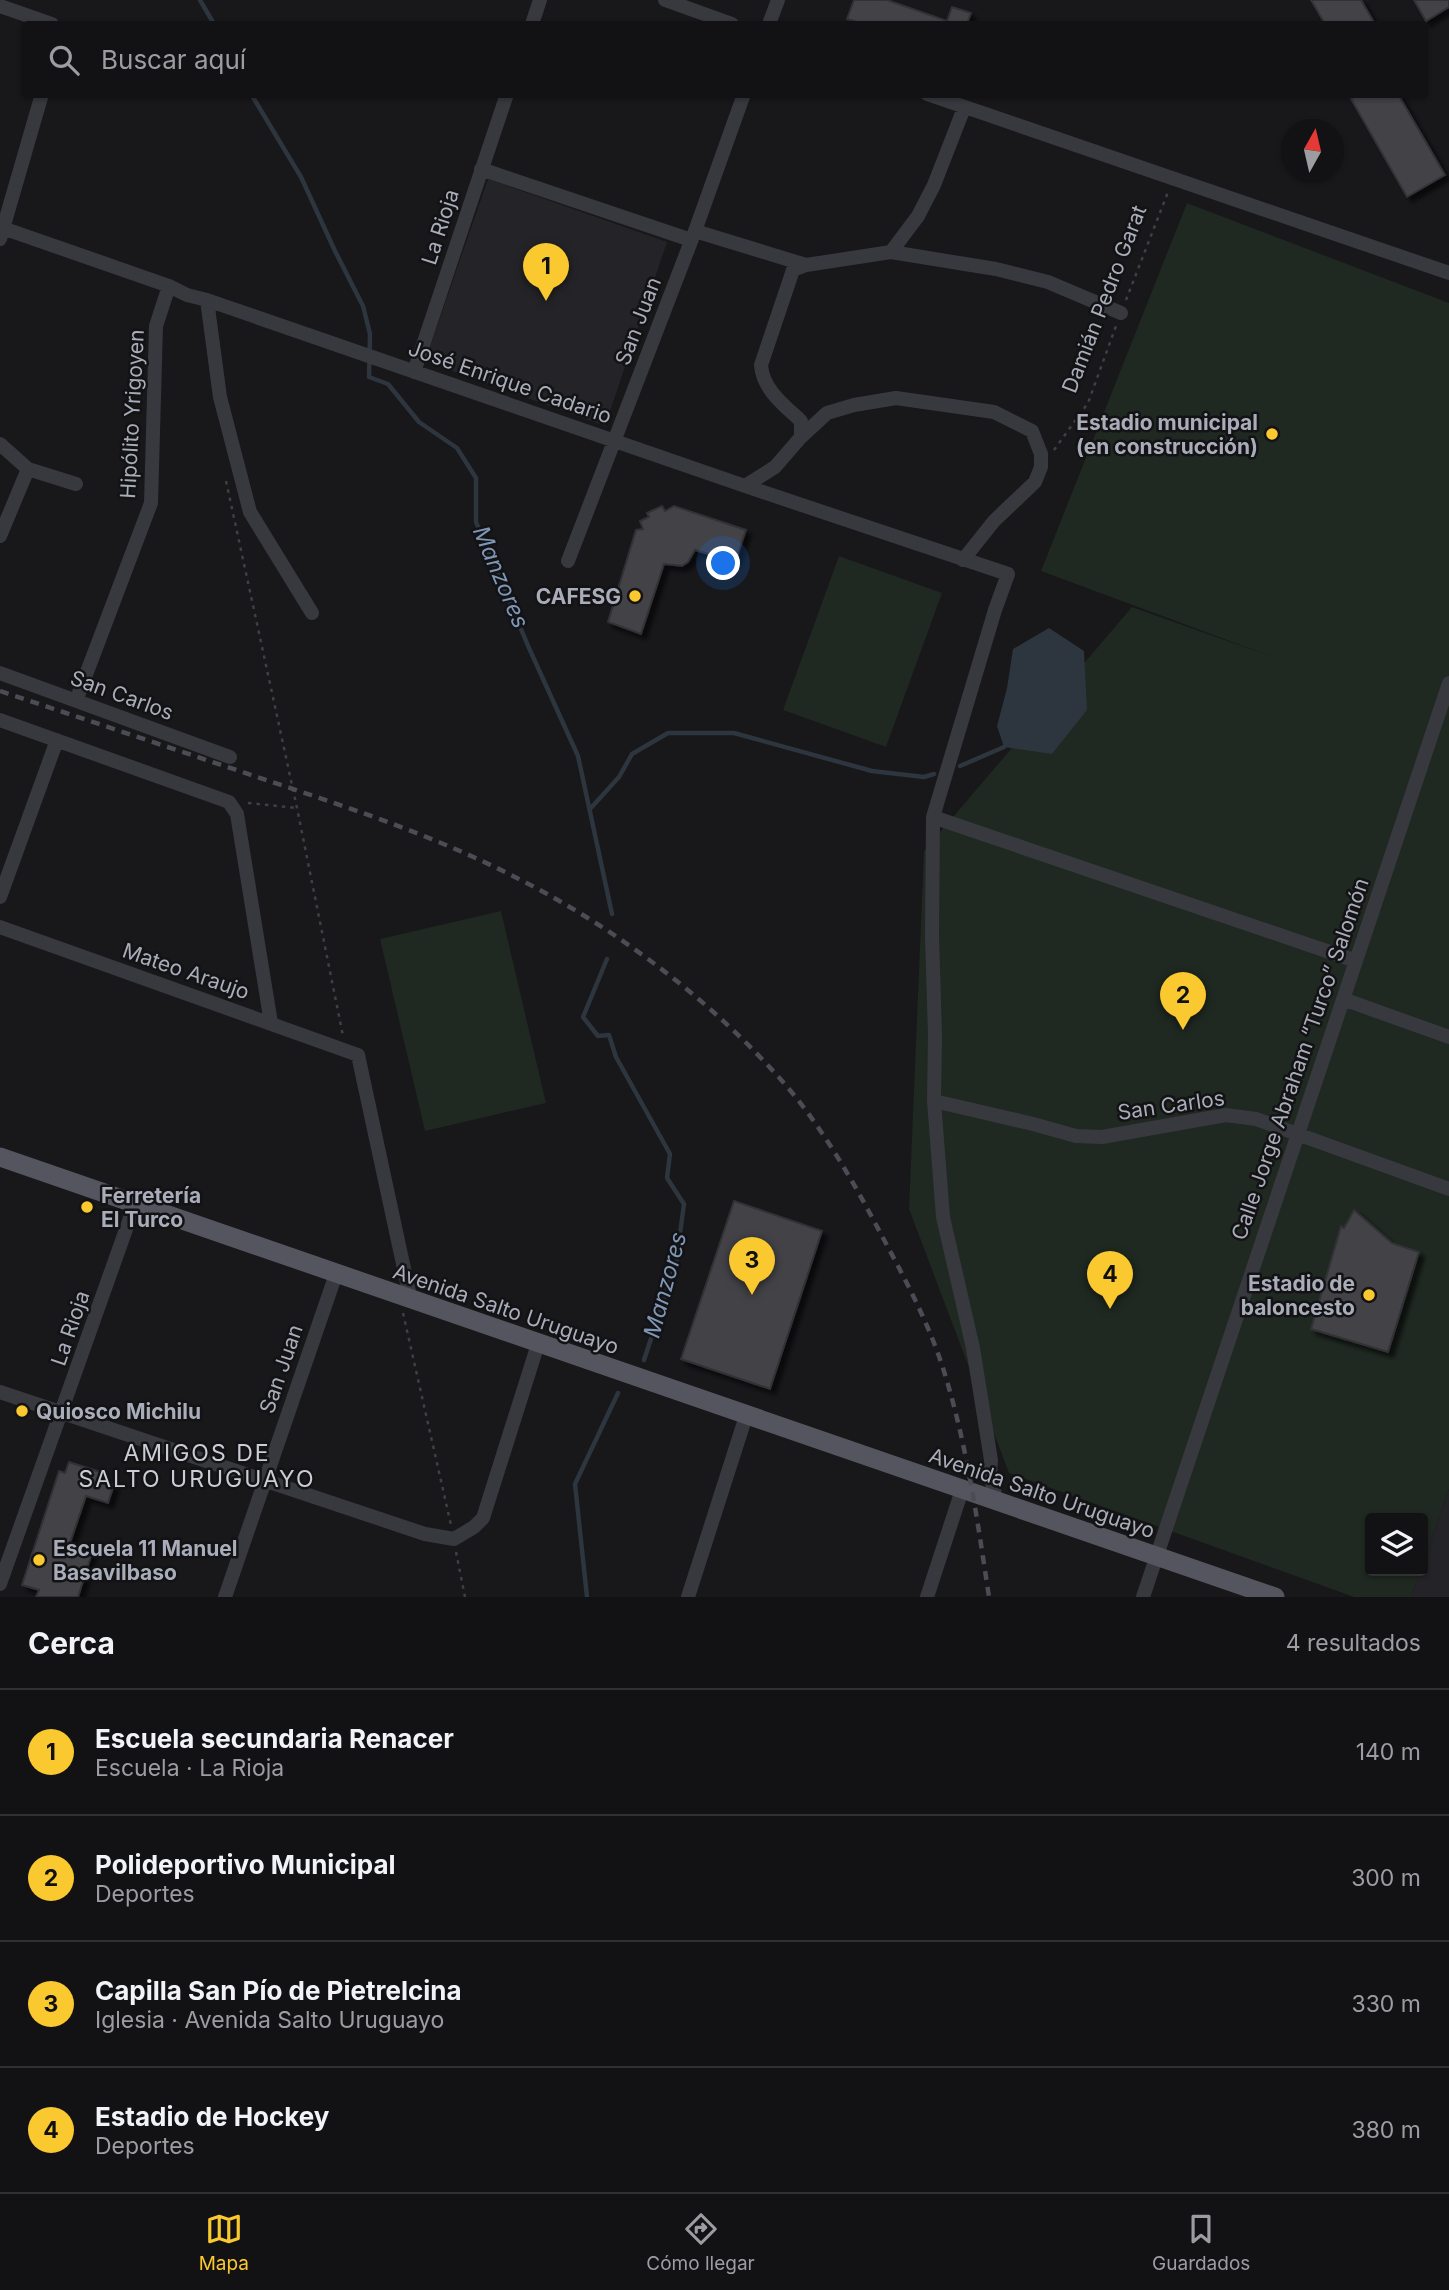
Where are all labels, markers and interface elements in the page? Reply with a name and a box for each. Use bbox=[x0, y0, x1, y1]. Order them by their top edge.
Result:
search box bbox=[21, 21, 1428, 98]
icon: search bbox=[45, 41, 83, 79]
text: Buscar aquí bbox=[101, 44, 246, 75]
north arrow bbox=[1281, 119, 1344, 182]
street label: La Rioja bbox=[416, 186, 464, 268]
street label: Damián Pedro Garat bbox=[1057, 202, 1151, 396]
pin: 1 bbox=[523, 243, 569, 301]
street label: San Juan bbox=[610, 273, 666, 369]
street label: Hipólito Yrigoyen bbox=[115, 329, 149, 499]
street label: José Enrique Cadario bbox=[405, 335, 615, 429]
place label: Estadio municipal (en construcción) bbox=[1076, 410, 1258, 459]
marker: Estadio municipal (en construcción) bbox=[1264, 426, 1280, 442]
water label: Manzores bbox=[467, 522, 535, 632]
your location bbox=[706, 546, 740, 580]
place label: CAFESG bbox=[536, 584, 621, 609]
marker: CAFESG bbox=[627, 588, 643, 604]
street label: San Carlos bbox=[67, 665, 177, 725]
street label: Calle Jorge Abraham “Turco” Salomón bbox=[1226, 875, 1374, 1243]
street label: Mateo Araujo bbox=[119, 938, 253, 1004]
pin: 2 bbox=[1160, 972, 1206, 1030]
street label: San Carlos bbox=[1116, 1085, 1226, 1125]
place label: Ferretería El Turco bbox=[101, 1183, 201, 1232]
marker: Ferretería El Turco bbox=[79, 1199, 95, 1215]
water label: Manzores bbox=[637, 1229, 693, 1341]
pin: 3 bbox=[729, 1237, 775, 1295]
pin: 4 bbox=[1087, 1251, 1133, 1309]
street label: Avenida Salto Uruguayo bbox=[390, 1259, 622, 1359]
place label: Estadio de baloncesto bbox=[1241, 1271, 1355, 1320]
street label: La Rioja bbox=[46, 1287, 94, 1369]
marker: Estadio de baloncesto bbox=[1361, 1287, 1377, 1303]
street label: San Juan bbox=[254, 1321, 308, 1417]
place label: Quiosco Michilu bbox=[36, 1399, 201, 1424]
marker: Quiosco Michilu bbox=[14, 1403, 30, 1419]
district label: AMIGOS DE SALTO URUGUAYO bbox=[78, 1439, 316, 1493]
street label: Avenida Salto Uruguayo bbox=[926, 1443, 1158, 1543]
map controls bbox=[1365, 1513, 1428, 1576]
button: layers bbox=[1365, 1513, 1428, 1576]
place label: Escuela 11 Manuel Basavilbaso bbox=[53, 1536, 238, 1585]
marker: Escuela 11 Manuel Basavilbaso bbox=[31, 1552, 47, 1568]
text: Cerca bbox=[28, 1625, 115, 1661]
text: 4 resultados bbox=[1286, 1629, 1421, 1657]
text: Escuela secundaria Renacer bbox=[95, 1723, 454, 1754]
text: 1 bbox=[46, 1738, 56, 1766]
text: 140 m bbox=[1356, 1738, 1421, 1766]
text: Escuela · La Rioja bbox=[95, 1754, 284, 1782]
text: Polideportivo Municipal bbox=[95, 1849, 396, 1880]
text: 2 bbox=[44, 1864, 58, 1892]
text: 300 m bbox=[1351, 1864, 1421, 1892]
text: Deportes bbox=[95, 1880, 195, 1908]
text: Capilla San Pío de Pietrelcina bbox=[95, 1975, 462, 2006]
text: 3 bbox=[44, 1990, 58, 2018]
text: 330 m bbox=[1351, 1990, 1421, 2018]
text: Iglesia · Avenida Salto Uruguayo bbox=[95, 2006, 444, 2034]
text: Estadio de Hockey bbox=[95, 2101, 330, 2132]
text: 4 bbox=[43, 2116, 59, 2144]
text: 380 m bbox=[1351, 2116, 1421, 2144]
text: Deportes bbox=[95, 2132, 195, 2160]
tab: Mapa bbox=[199, 2210, 249, 2275]
tab: Cómo llegar bbox=[646, 2210, 755, 2275]
tab: Guardados bbox=[1152, 2210, 1250, 2275]

